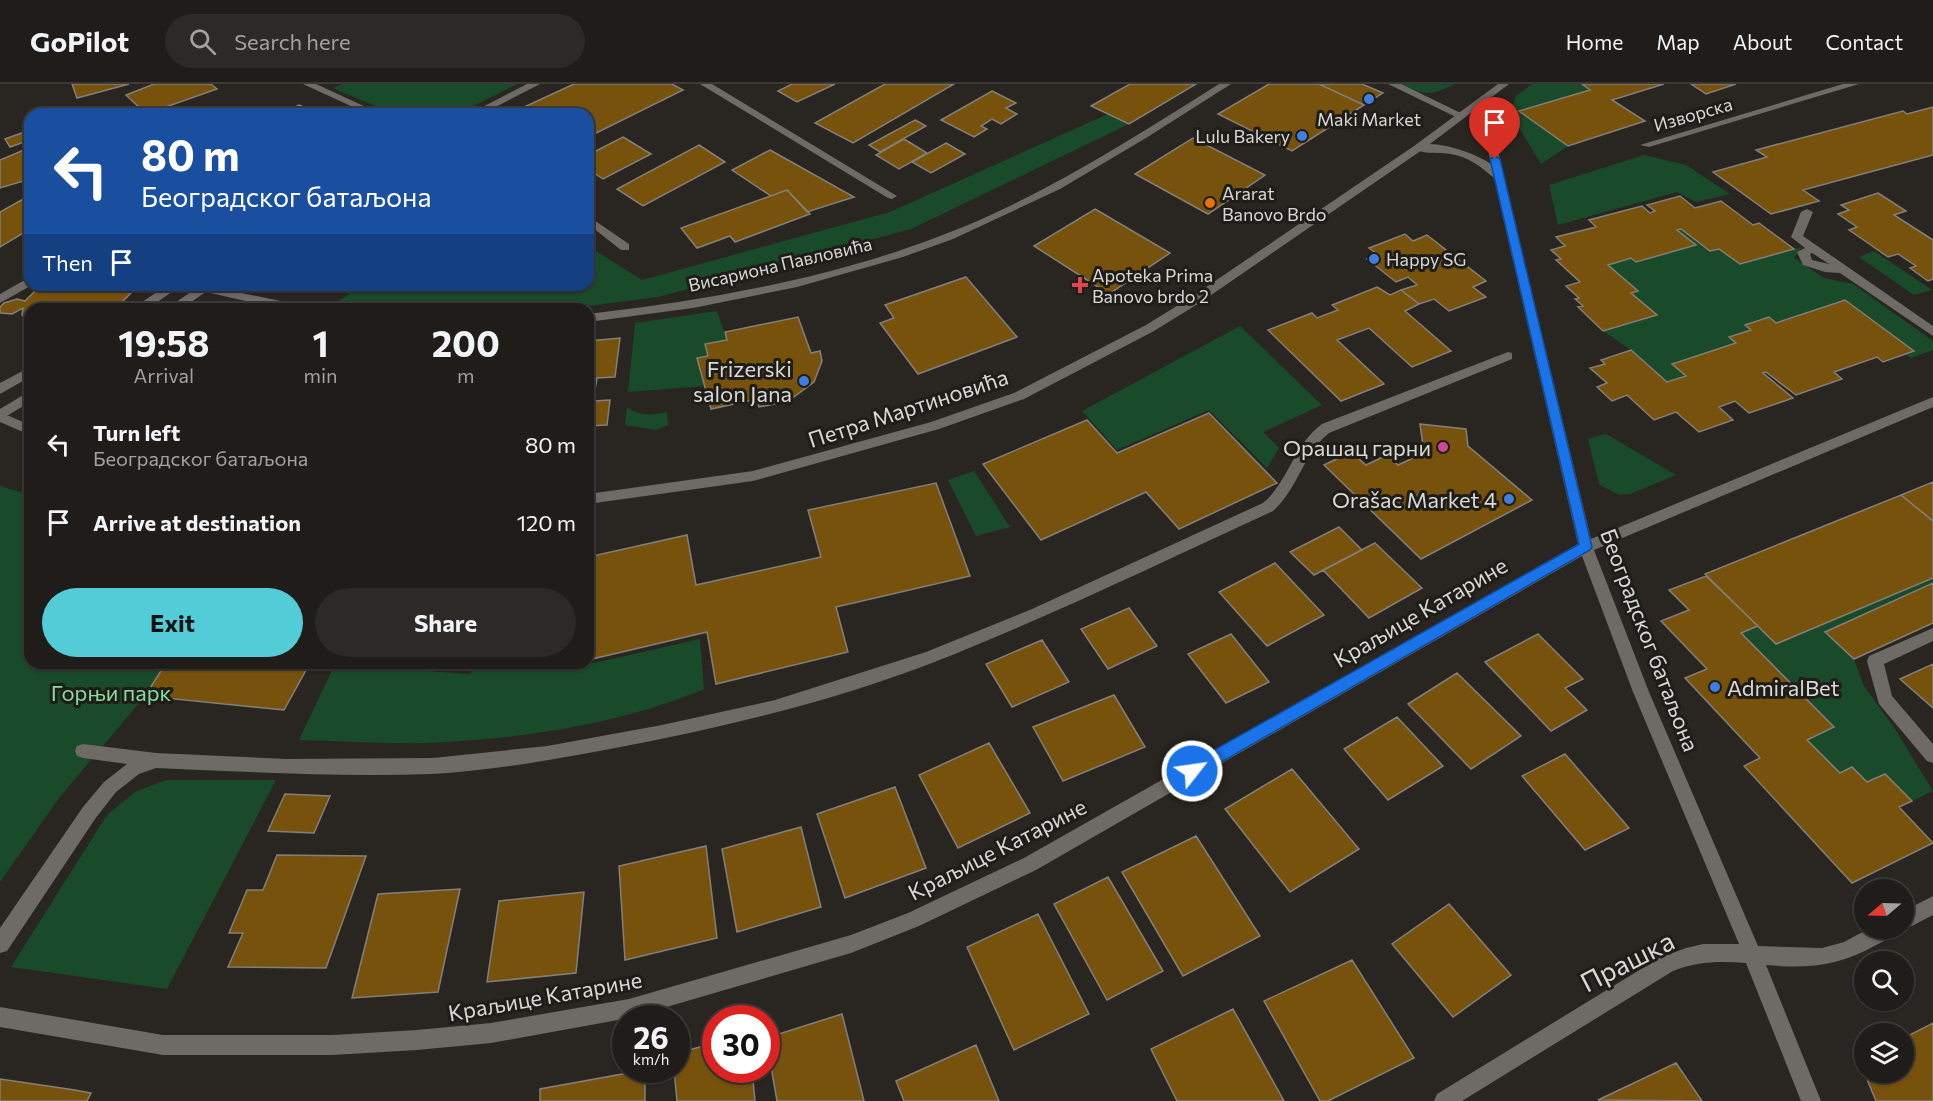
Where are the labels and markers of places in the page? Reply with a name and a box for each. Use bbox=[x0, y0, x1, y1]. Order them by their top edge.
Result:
marker: Maki Market bbox=[1362, 92, 1376, 106]
pin bbox=[1469, 97, 1520, 159]
place label: Maki Market bbox=[1317, 108, 1421, 130]
place label: Lulu Bakery bbox=[1195, 125, 1290, 147]
marker: Lulu Bakery bbox=[1295, 129, 1309, 143]
place label: Ararat Banovo Brdo bbox=[1222, 182, 1327, 225]
marker: Ararat Banovo Brdo bbox=[1203, 196, 1217, 210]
place label: Happy SG bbox=[1386, 248, 1466, 270]
marker: Happy SG bbox=[1367, 252, 1381, 266]
place label: Apoteka Prima Banovo brdo 2 bbox=[1092, 264, 1213, 307]
marker: Apoteka Prima Banovo brdo 2 bbox=[1073, 278, 1087, 292]
place label: Frizerski salon Jana bbox=[693, 355, 792, 407]
marker: Frizerski salon Jana bbox=[797, 374, 811, 388]
place label: Орашац гарни bbox=[1283, 434, 1431, 461]
marker: Орашац гарни bbox=[1436, 440, 1450, 454]
place label: Orašac Market 4 bbox=[1332, 486, 1497, 513]
marker: Orašac Market 4 bbox=[1502, 492, 1516, 506]
place label: AdmiralBet bbox=[1727, 674, 1840, 701]
marker: AdmiralBet bbox=[1708, 680, 1722, 694]

